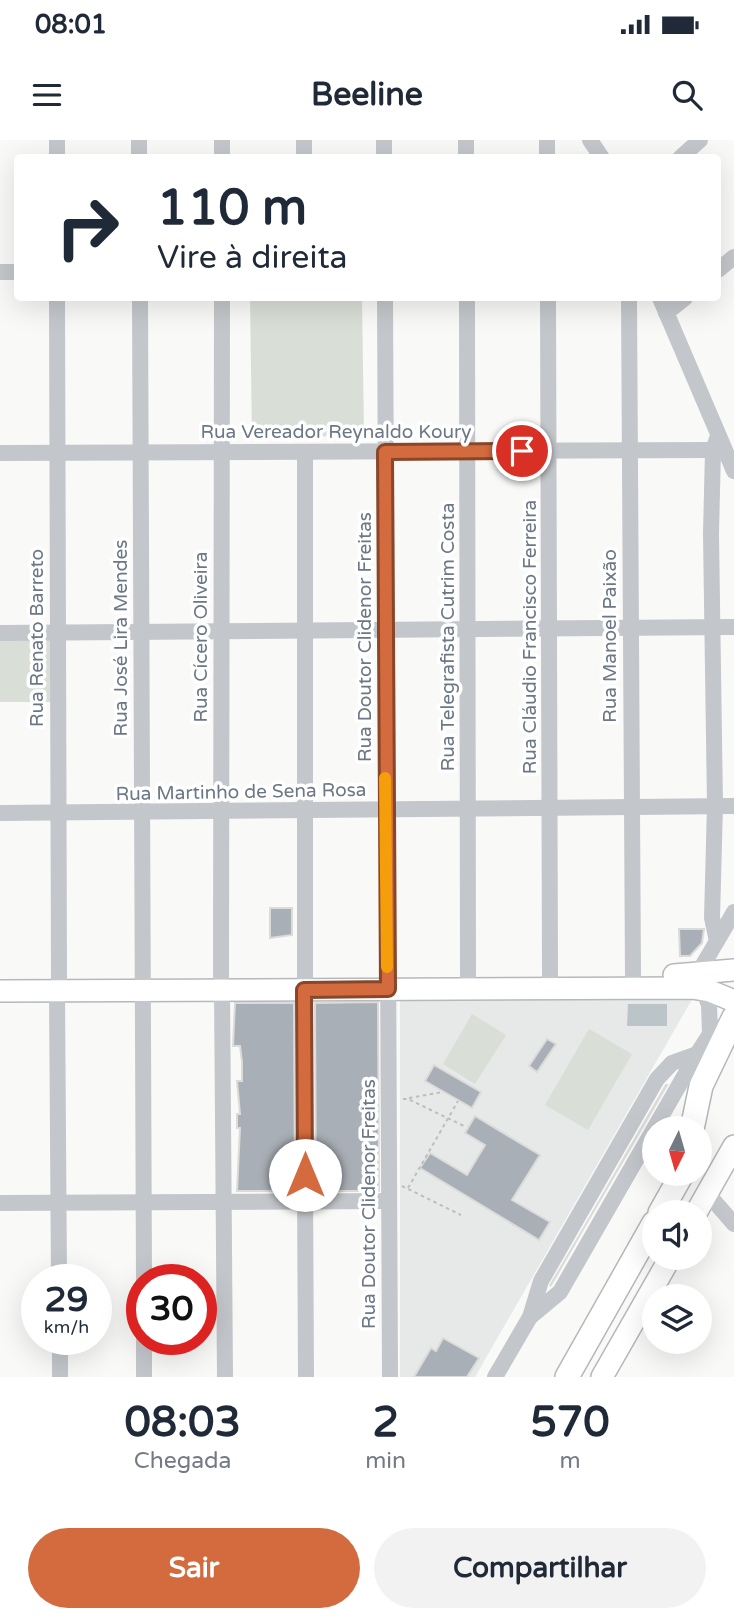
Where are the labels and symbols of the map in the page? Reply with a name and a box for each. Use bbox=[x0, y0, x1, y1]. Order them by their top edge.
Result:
street label: Rua Vereador Reynaldo Koury bbox=[201, 421, 471, 443]
pin bbox=[492, 421, 552, 481]
street label: Rua Cláudio Francisco Ferreira bbox=[519, 500, 541, 774]
street label: Rua Telegrafista Cutrim Costa bbox=[437, 503, 459, 771]
street label: Rua Doutor Clidenor Freitas bbox=[354, 512, 376, 762]
street label: Rua José Lira Mendes bbox=[110, 540, 132, 736]
street label: Rua Renato Barreto bbox=[26, 549, 48, 727]
street label: Rua Manoel Paixão bbox=[599, 549, 621, 723]
street label: Rua Cícero Oliveira bbox=[190, 551, 212, 723]
street label: Rua Martinho de Sena Rosa bbox=[115, 779, 367, 805]
street label: Rua Doutor Clidenor Freitas bbox=[358, 1079, 380, 1329]
north arrow bbox=[642, 1116, 712, 1186]
position arrow bbox=[268, 1138, 342, 1212]
speed limit sign: 30 bbox=[126, 1264, 217, 1355]

